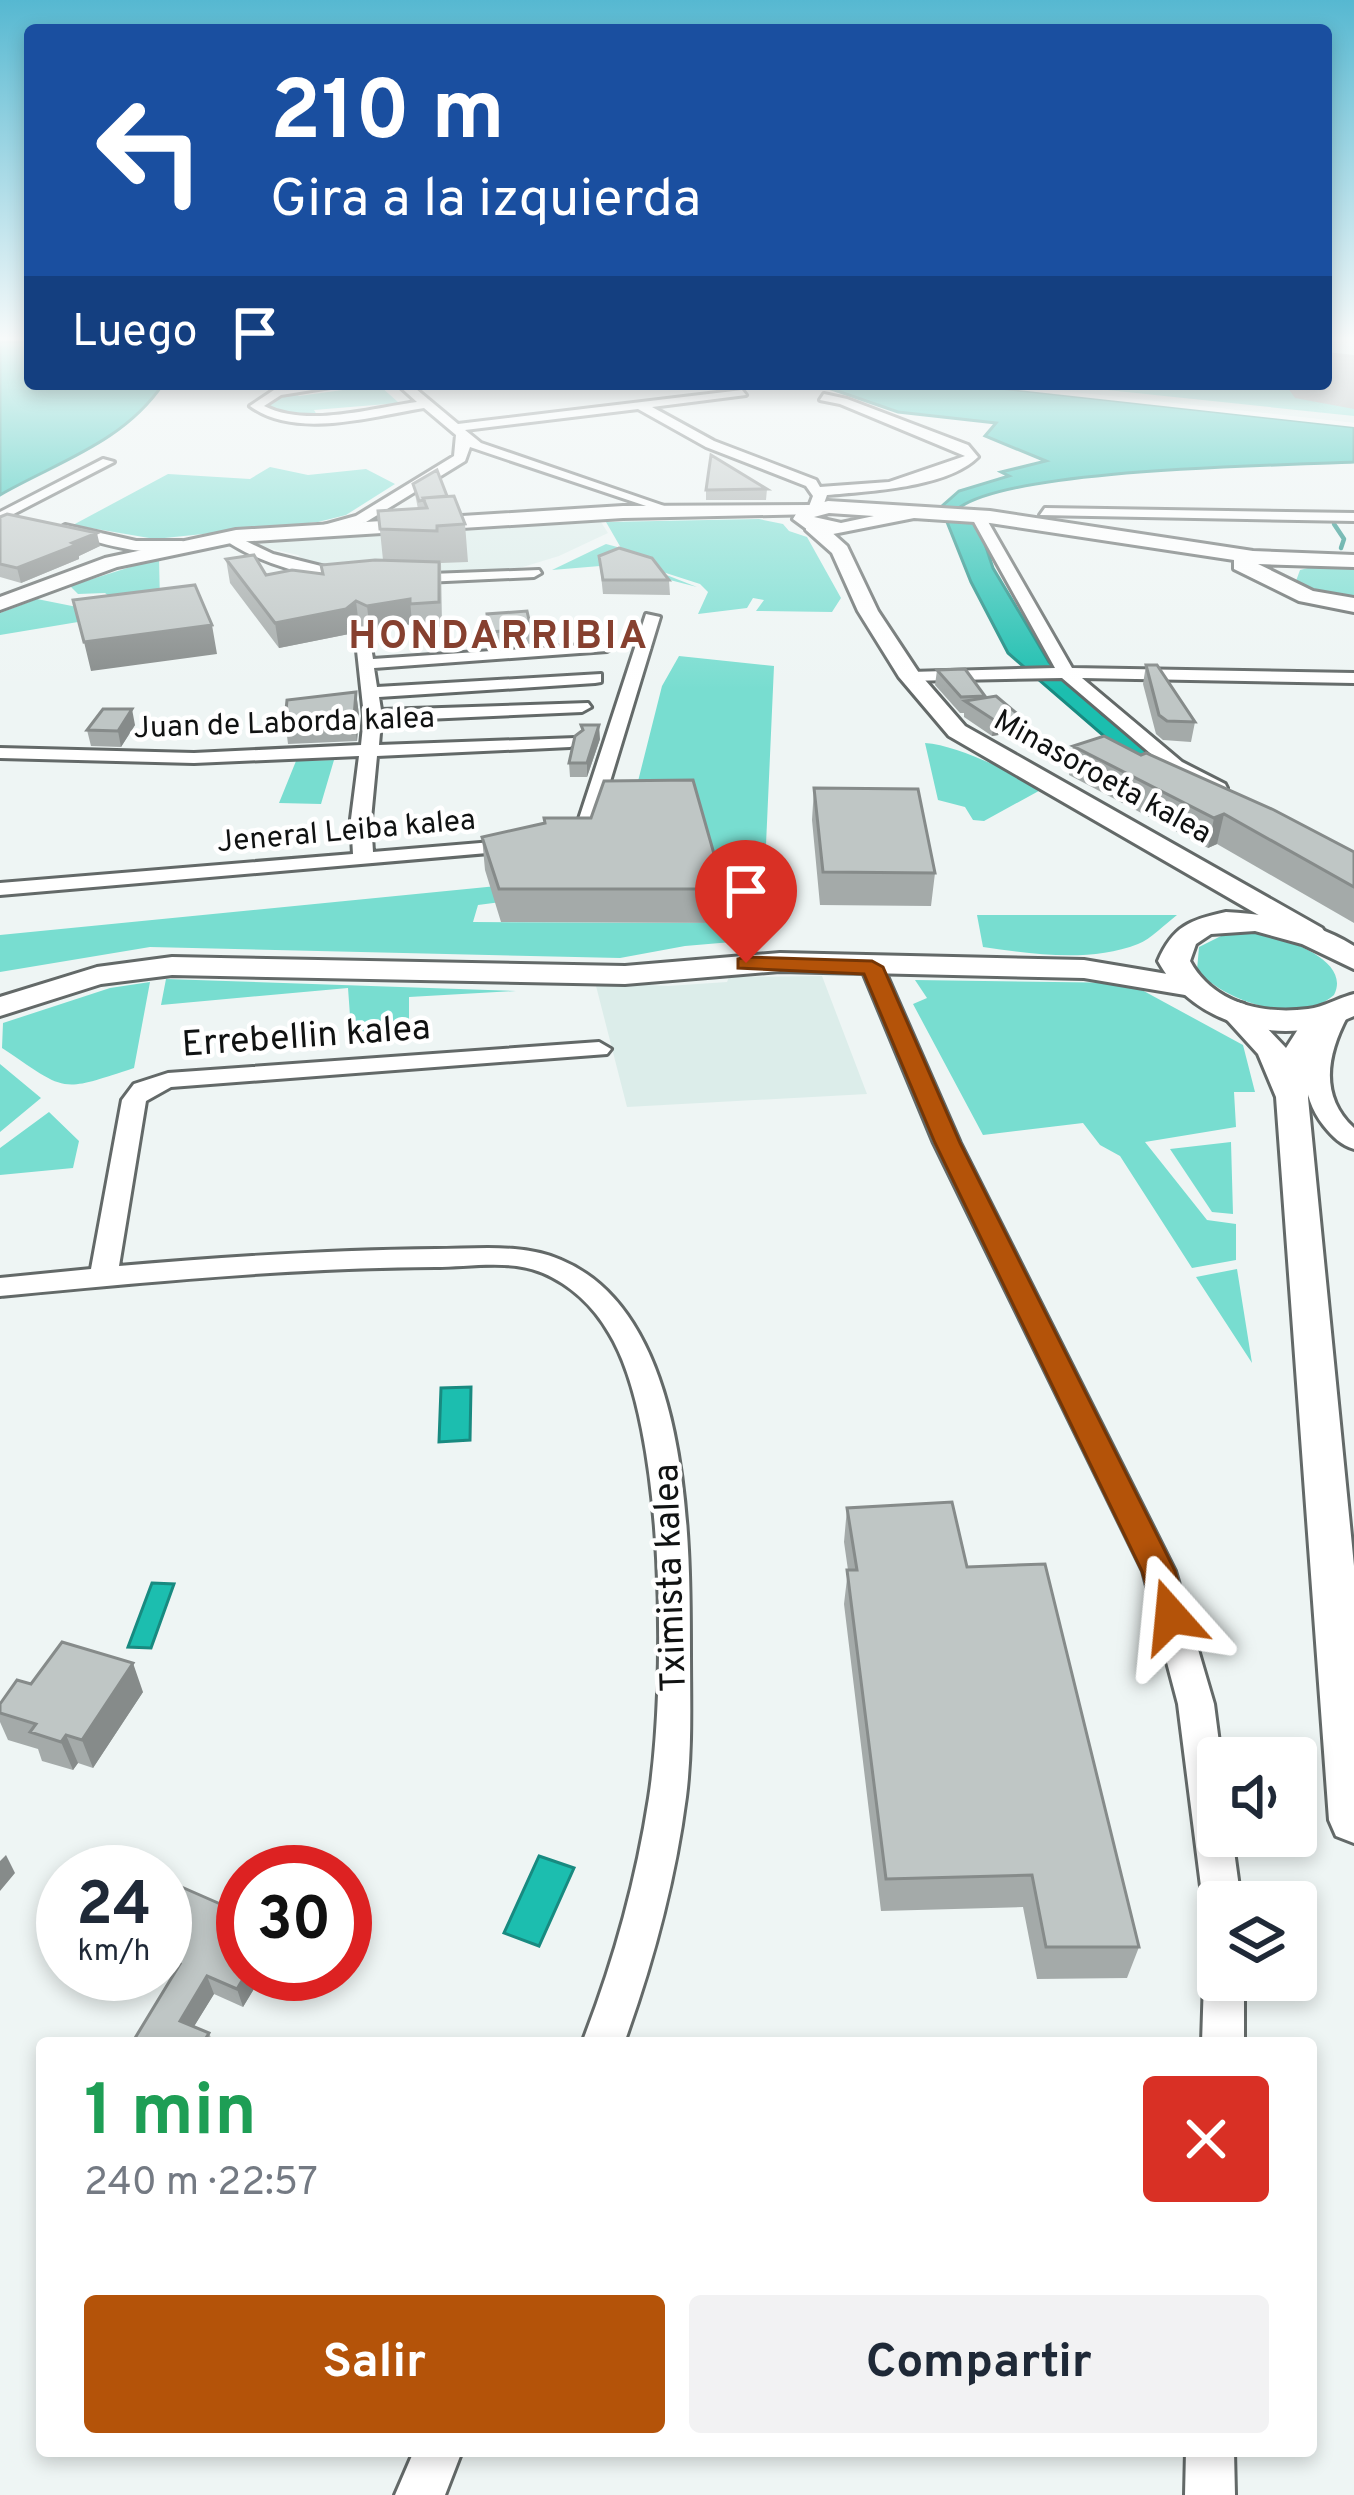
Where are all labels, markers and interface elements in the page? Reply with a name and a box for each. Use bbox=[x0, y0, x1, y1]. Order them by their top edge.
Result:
text: 210 m bbox=[270, 63, 505, 169]
icon: left bbox=[72, 72, 228, 228]
text: Gira a la izquierda bbox=[270, 167, 701, 236]
icon: arrive bbox=[222, 300, 288, 366]
text: Luego bbox=[72, 305, 198, 362]
district label: HONDARRIBIA bbox=[348, 614, 650, 663]
street label: Juan de Laborda kalea bbox=[133, 701, 435, 748]
street label: Minasoroeta kalea bbox=[986, 703, 1217, 853]
street label: Jeneral Leiba kalea bbox=[215, 803, 477, 862]
pin bbox=[695, 840, 797, 963]
icon: arrive bbox=[713, 858, 779, 924]
street label: Errebellin kalea bbox=[180, 1006, 432, 1070]
street label: Tximista kalea bbox=[645, 1463, 699, 1693]
position arrow bbox=[1108, 1553, 1234, 1679]
map controls bbox=[1197, 1737, 1317, 2001]
button: sound bbox=[1197, 1737, 1317, 1857]
speed limit sign: 30 bbox=[216, 1845, 372, 2001]
text: 24 bbox=[76, 1870, 152, 1946]
button: layers bbox=[1197, 1881, 1317, 2001]
text: km/h bbox=[78, 1934, 150, 1971]
text: 1 min bbox=[84, 2069, 257, 2161]
button: close bbox=[1143, 2076, 1269, 2202]
text: 240 m · 22:57 bbox=[84, 2160, 318, 2209]
button: Salir bbox=[84, 2295, 665, 2433]
button: Compartir bbox=[689, 2295, 1269, 2433]

